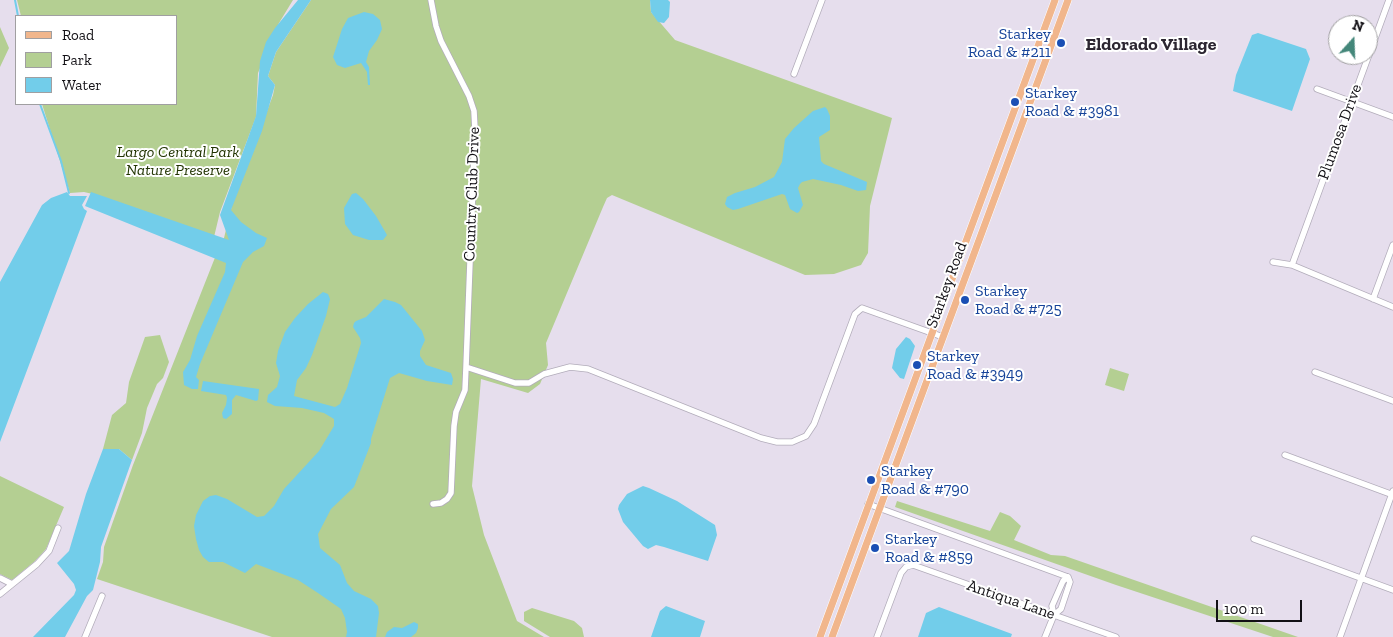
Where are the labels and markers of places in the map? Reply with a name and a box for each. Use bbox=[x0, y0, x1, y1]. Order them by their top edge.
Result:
place label: Starkey Road & #211 bbox=[968, 24, 1051, 62]
marker: Starkey Road & #211 bbox=[1055, 37, 1067, 49]
place label: Starkey Road & #3981 bbox=[1025, 83, 1119, 121]
marker: Starkey Road & #3981 bbox=[1009, 96, 1021, 108]
place label: Starkey Road & #725 bbox=[975, 281, 1062, 319]
marker: Starkey Road & #725 bbox=[959, 294, 971, 306]
place label: Starkey Road & #3949 bbox=[927, 346, 1023, 384]
marker: Starkey Road & #3949 bbox=[911, 359, 923, 371]
place label: Starkey Road & #790 bbox=[881, 461, 969, 499]
marker: Starkey Road & #790 bbox=[865, 474, 877, 486]
place label: Starkey Road & #859 bbox=[885, 529, 973, 567]
marker: Starkey Road & #859 bbox=[869, 542, 881, 554]

